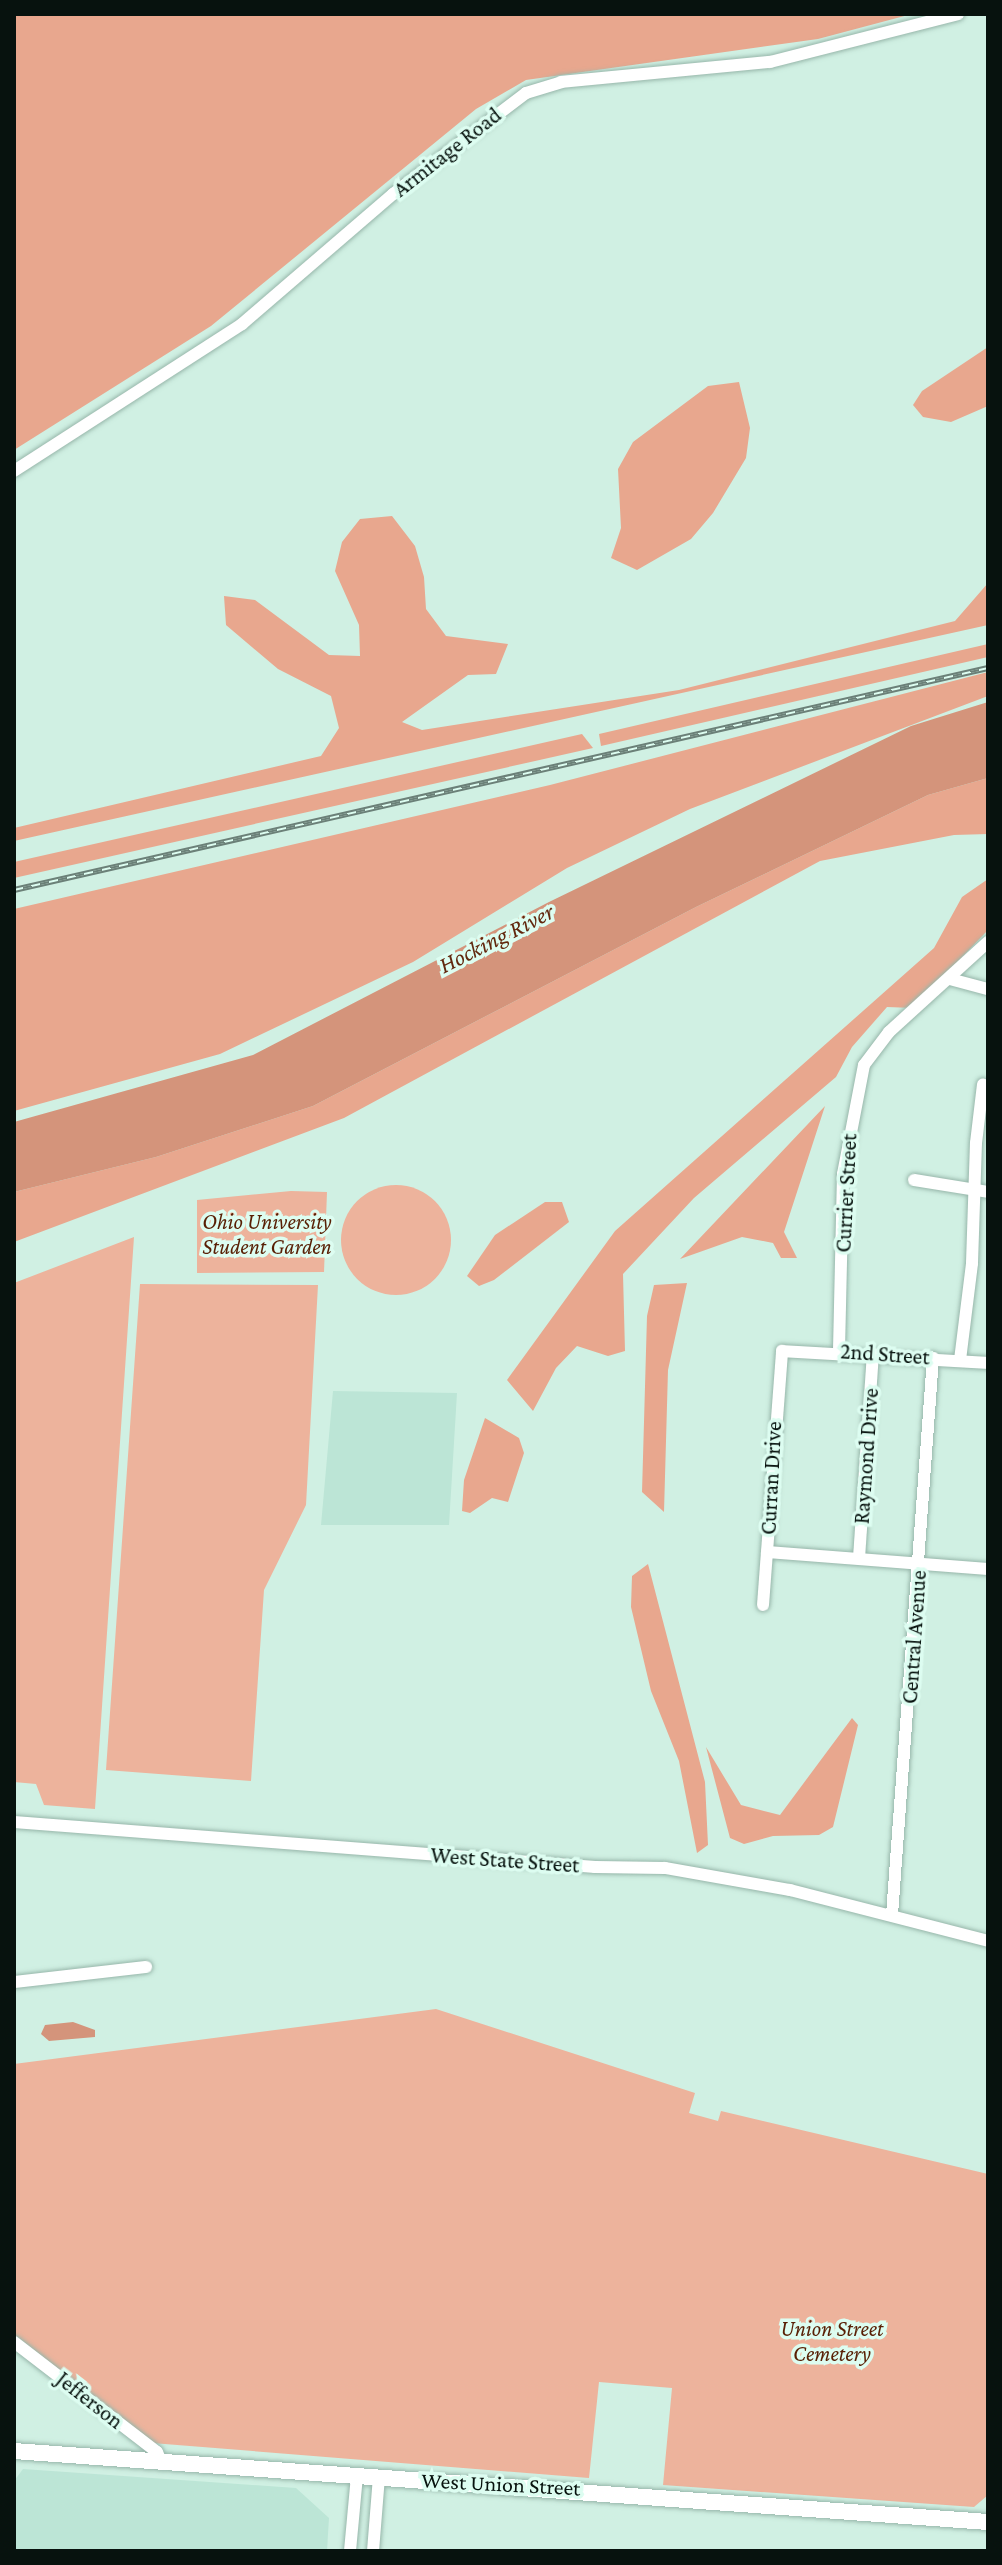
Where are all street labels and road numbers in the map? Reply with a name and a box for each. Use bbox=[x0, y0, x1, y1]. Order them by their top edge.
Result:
street label: Armitage Road bbox=[388, 102, 506, 202]
street label: Currier Street bbox=[830, 1133, 862, 1253]
street label: 2nd Street bbox=[839, 1338, 931, 1370]
street label: Raymond Drive bbox=[848, 1387, 884, 1525]
street label: Curran Drive bbox=[755, 1421, 787, 1535]
street label: Central Avenue bbox=[896, 1569, 932, 1705]
street label: West State Street bbox=[430, 1842, 580, 1878]
street label: Jefferson bbox=[51, 2366, 129, 2434]
street label: West Union Street bbox=[421, 2467, 581, 2501]

